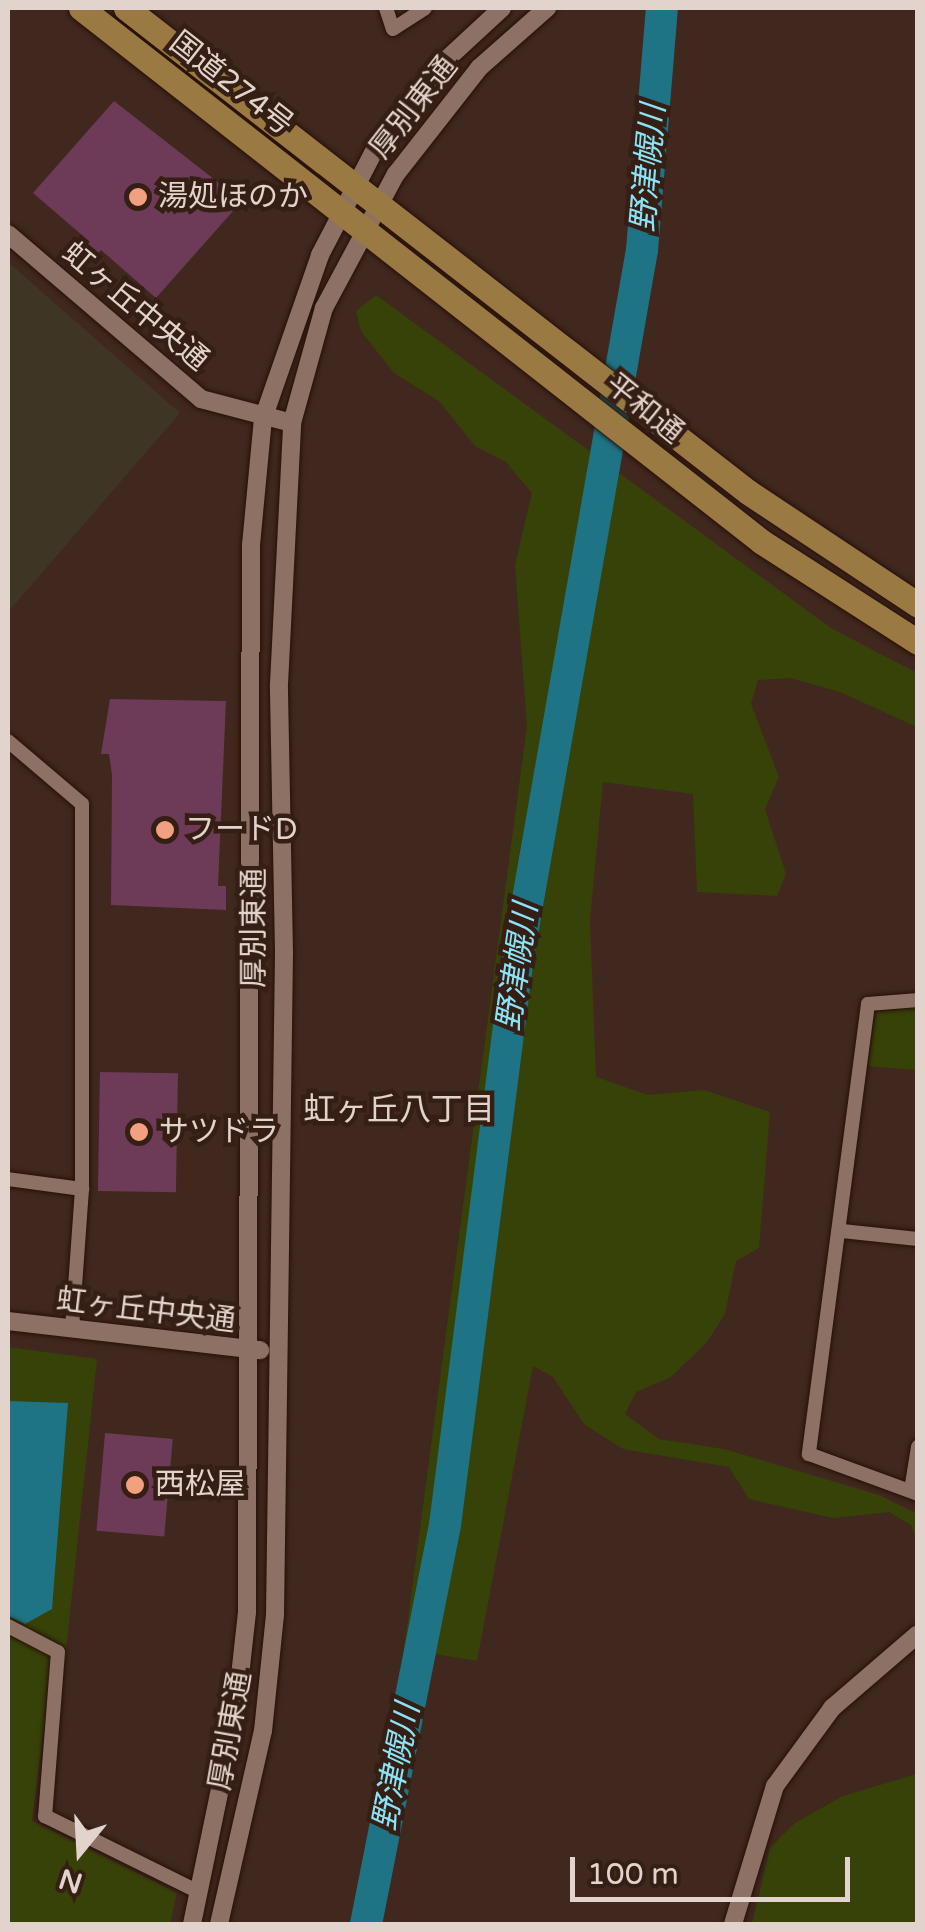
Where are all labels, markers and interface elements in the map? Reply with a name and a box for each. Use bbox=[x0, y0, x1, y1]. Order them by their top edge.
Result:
street label: 国道274号 bbox=[162, 25, 300, 143]
street label: 厚別東通 bbox=[363, 50, 465, 166]
water label: 野津幌川 bbox=[624, 103, 674, 233]
place label: 湯処ほのか bbox=[158, 179, 308, 215]
marker: 湯処ほのか bbox=[127, 186, 149, 208]
street label: 虹ヶ丘中央通 bbox=[54, 235, 216, 379]
street label: 平和通 bbox=[598, 367, 690, 451]
place label: フードD bbox=[185, 812, 298, 848]
marker: フードD bbox=[154, 819, 176, 841]
street label: 厚別東通 bbox=[237, 868, 273, 988]
water label: 野津幌川 bbox=[490, 901, 546, 1033]
district label: 虹ヶ丘八丁目 bbox=[303, 1091, 495, 1129]
place label: サツドラ bbox=[159, 1114, 279, 1150]
marker: サツドラ bbox=[128, 1121, 150, 1143]
street label: 虹ヶ丘中央通 bbox=[54, 1282, 238, 1340]
place label: 西松屋 bbox=[155, 1467, 245, 1503]
marker: 西松屋 bbox=[124, 1474, 146, 1496]
street label: 厚別東通 bbox=[203, 1669, 259, 1793]
water label: 野津幌川 bbox=[366, 1701, 428, 1833]
north arrow bbox=[30, 1802, 130, 1902]
scale bar bbox=[575, 1837, 855, 1899]
text: 100 m bbox=[587, 1856, 679, 1893]
text: N bbox=[55, 1861, 87, 1900]

